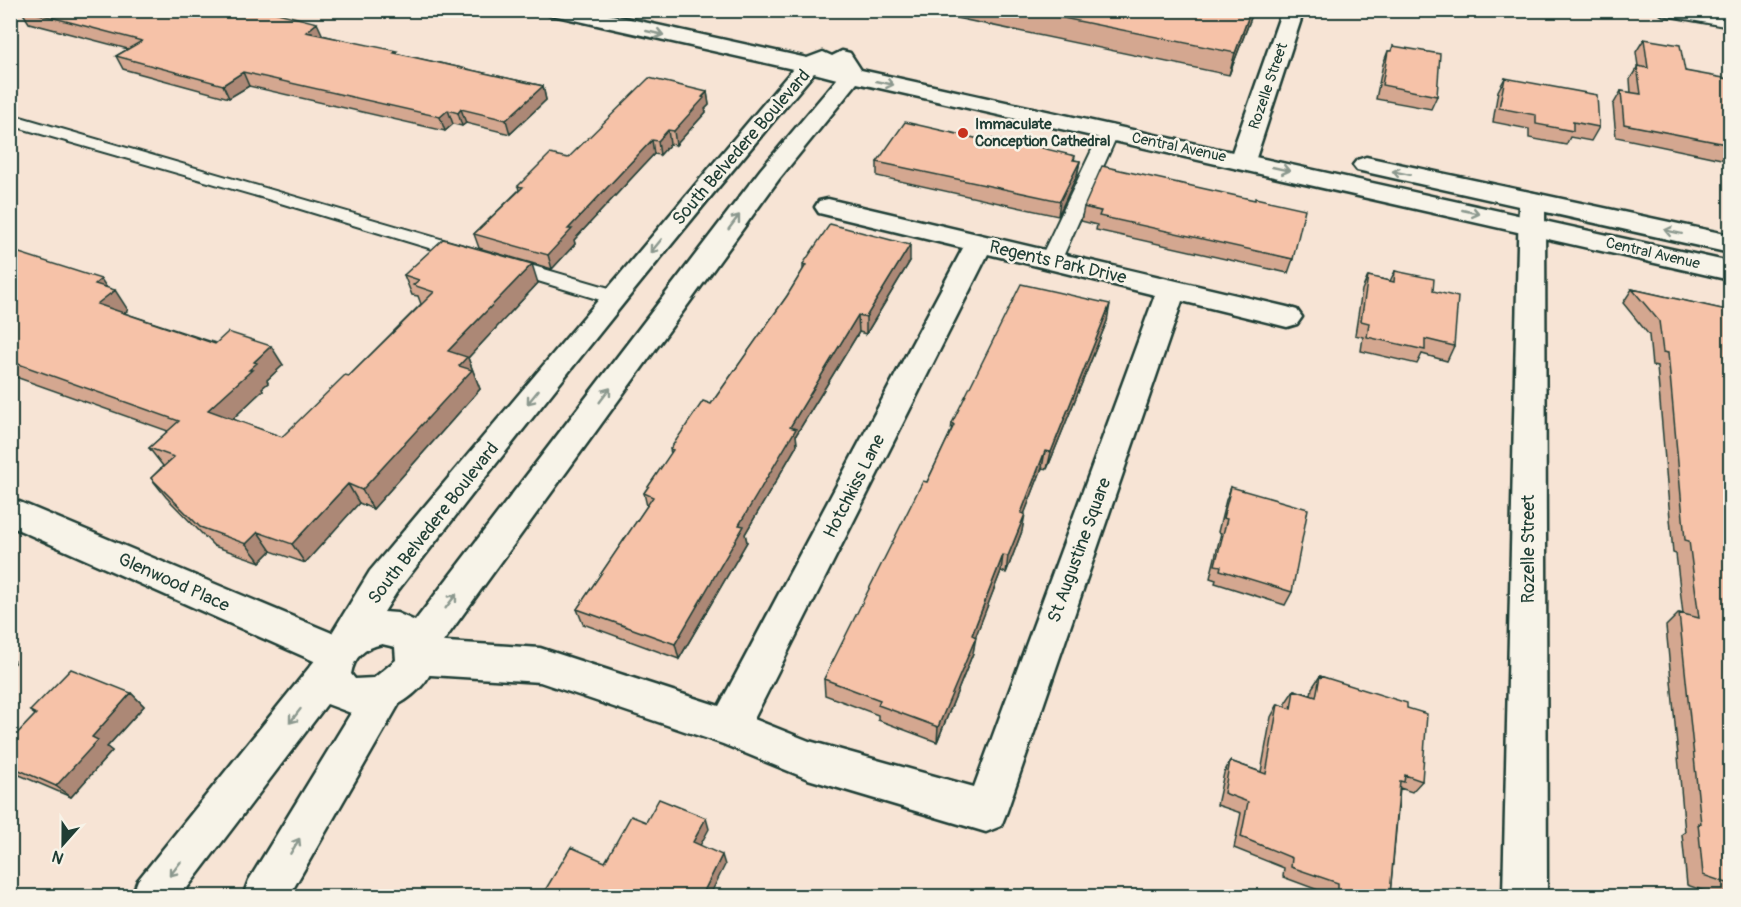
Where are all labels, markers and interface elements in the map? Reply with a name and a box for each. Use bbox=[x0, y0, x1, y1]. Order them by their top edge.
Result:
one-way arrow bbox=[645, 27, 664, 39]
street label: Rozelle Street bbox=[1245, 39, 1292, 132]
street label: South Belvedere Boulevard bbox=[667, 65, 815, 230]
one-way arrow bbox=[876, 77, 895, 89]
place label: Immaculate Conception Cathedral bbox=[975, 115, 1111, 151]
marker: Immaculate Conception Cathedral bbox=[956, 126, 970, 140]
street label: Central Avenue bbox=[1130, 128, 1228, 167]
one-way arrow bbox=[1271, 164, 1290, 176]
one-way arrow bbox=[1391, 167, 1411, 178]
one-way arrow bbox=[1461, 207, 1480, 219]
one-way arrow bbox=[728, 214, 740, 230]
one-way arrow bbox=[1664, 225, 1683, 237]
street label: Central Avenue bbox=[1604, 233, 1702, 274]
street label: Regents Park Drive bbox=[987, 236, 1129, 289]
one-way arrow bbox=[650, 238, 663, 254]
one-way arrow bbox=[599, 387, 611, 403]
one-way arrow bbox=[527, 389, 540, 405]
street label: Hotchkiss Lane bbox=[818, 430, 891, 542]
street label: South Belvedere Boulevard bbox=[363, 438, 504, 609]
street label: St Augustine Square bbox=[1043, 475, 1116, 626]
street label: Rozelle Street bbox=[1517, 494, 1540, 603]
street label: Glenwood Place bbox=[114, 548, 233, 617]
one-way arrow bbox=[444, 594, 457, 610]
one-way arrow bbox=[288, 707, 301, 723]
north arrow bbox=[33, 814, 93, 874]
one-way arrow bbox=[289, 838, 301, 855]
text: N bbox=[49, 846, 67, 868]
one-way arrow bbox=[169, 861, 181, 877]

